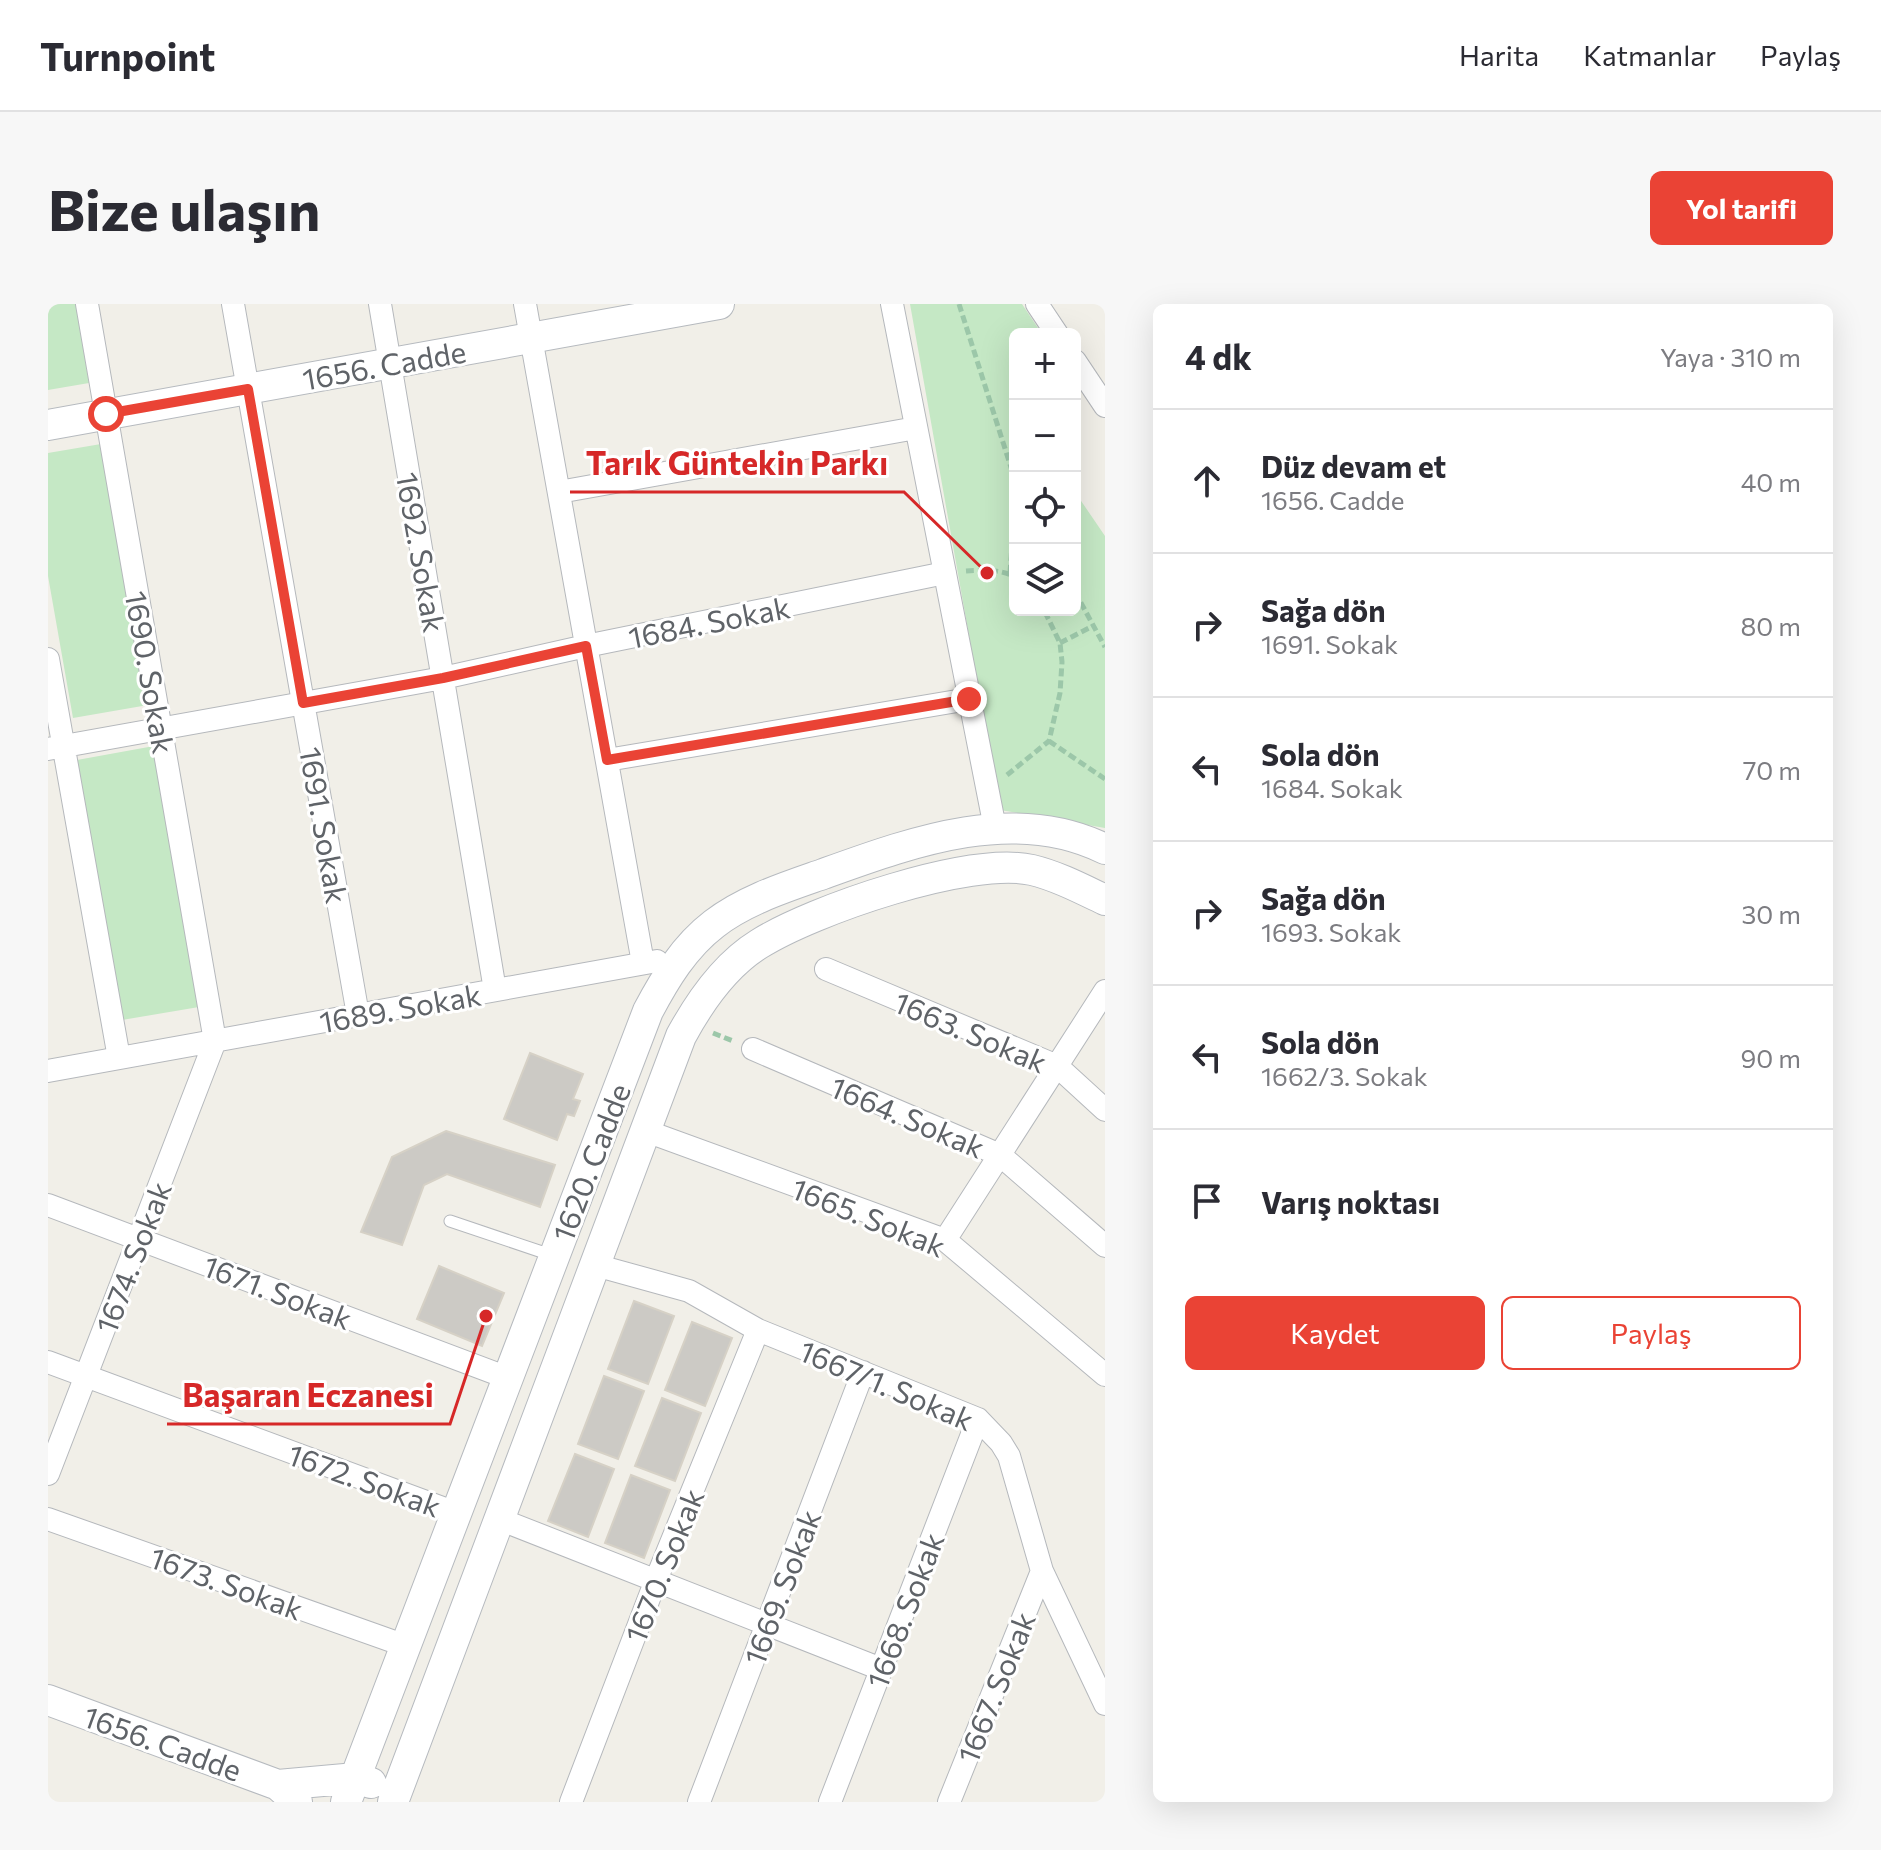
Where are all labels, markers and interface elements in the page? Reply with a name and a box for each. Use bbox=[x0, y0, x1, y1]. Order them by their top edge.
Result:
text: Turnpoint bbox=[40, 32, 215, 79]
text: Harita bbox=[1459, 38, 1539, 72]
text: Katmanlar bbox=[1583, 38, 1716, 72]
text: Paylaş bbox=[1760, 38, 1841, 72]
button: Yol tarifi bbox=[1650, 171, 1833, 245]
text: Bize ulaşın bbox=[48, 174, 320, 243]
map controls bbox=[1009, 328, 1081, 616]
button: + bbox=[1009, 328, 1081, 400]
street label: 1656. Cadde bbox=[299, 331, 469, 397]
text: 4 dk bbox=[1185, 335, 1252, 377]
text: Yaya · 310 m bbox=[1660, 341, 1801, 372]
route start bbox=[88, 396, 124, 432]
button: − bbox=[1009, 400, 1081, 472]
callout: Tarık Güntekin Parkı bbox=[570, 436, 904, 492]
text: Tarık Güntekin Parkı bbox=[586, 442, 888, 482]
text: Düz devam et bbox=[1261, 447, 1446, 484]
icon: ahead bbox=[1185, 459, 1229, 503]
text: 40 m bbox=[1741, 466, 1801, 497]
street label: 1692. Sokak bbox=[390, 469, 454, 635]
button: locate bbox=[1009, 472, 1081, 544]
text: 1656. Cadde bbox=[1261, 484, 1404, 515]
button: layers bbox=[1009, 544, 1081, 616]
street label: 1684. Sokak bbox=[625, 587, 793, 655]
street label: 1690. Sokak bbox=[118, 588, 184, 756]
text: Sağa dön bbox=[1261, 591, 1386, 628]
icon: right bbox=[1185, 603, 1229, 647]
text: 80 m bbox=[1741, 610, 1801, 641]
text: 1691. Sokak bbox=[1261, 628, 1398, 659]
route end bbox=[951, 681, 987, 717]
text: Sola dön bbox=[1261, 735, 1380, 772]
street label: 1691. Sokak bbox=[293, 744, 357, 906]
icon: left bbox=[1185, 747, 1229, 791]
text: 70 m bbox=[1743, 754, 1801, 785]
text: 1684. Sokak bbox=[1261, 772, 1403, 803]
text: Sağa dön bbox=[1261, 879, 1386, 916]
icon: right bbox=[1185, 891, 1229, 935]
text: 30 m bbox=[1742, 898, 1801, 929]
text: 1693. Sokak bbox=[1261, 916, 1401, 947]
street label: 1689. Sokak bbox=[316, 975, 484, 1039]
street label: 1663. Sokak bbox=[889, 982, 1053, 1080]
text: Sola dön bbox=[1261, 1023, 1380, 1060]
icon: left bbox=[1185, 1035, 1229, 1079]
text: 90 m bbox=[1741, 1042, 1801, 1073]
text: 1662/3. Sokak bbox=[1261, 1060, 1428, 1091]
street label: 1664. Sokak bbox=[825, 1067, 991, 1165]
street label: 1620. Cadde bbox=[543, 1078, 637, 1246]
street label: 1665. Sokak bbox=[787, 1168, 951, 1264]
street label: 1674. Sokak bbox=[86, 1176, 178, 1338]
icon: arrive bbox=[1185, 1179, 1229, 1223]
text: Varış noktası bbox=[1261, 1183, 1440, 1220]
street label: 1671. Sokak bbox=[198, 1246, 358, 1336]
button: Kaydet bbox=[1185, 1296, 1485, 1370]
button: Paylaş bbox=[1501, 1296, 1801, 1370]
street label: 1667/1. Sokak bbox=[794, 1331, 980, 1437]
callout: Başaran Eczanesi bbox=[167, 1368, 450, 1424]
text: Başaran Eczanesi bbox=[182, 1374, 434, 1414]
street label: 1672. Sokak bbox=[284, 1434, 446, 1524]
street label: 1670. Sokak bbox=[615, 1483, 711, 1647]
street label: 1669. Sokak bbox=[734, 1504, 828, 1670]
street label: 1668. Sokak bbox=[857, 1527, 951, 1693]
street label: 1673. Sokak bbox=[146, 1537, 308, 1627]
street label: 1667. Sokak bbox=[948, 1606, 1042, 1768]
street label: 1656. Cadde bbox=[79, 1696, 247, 1788]

